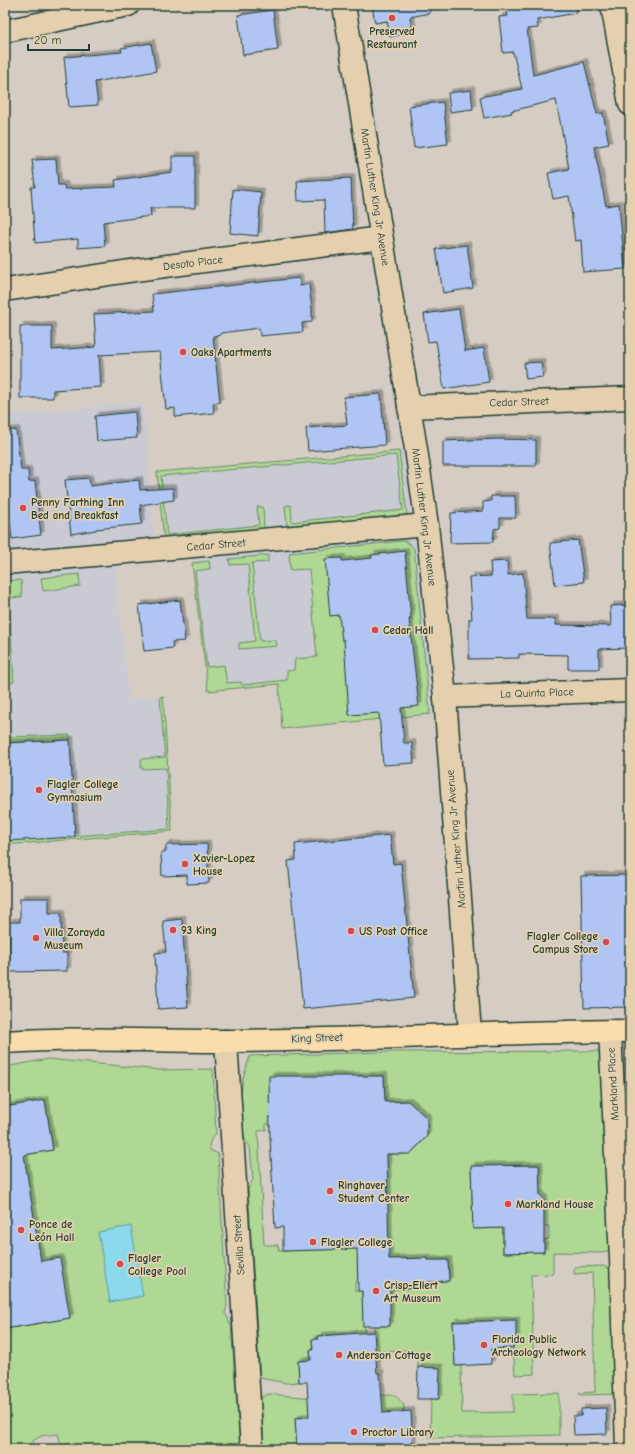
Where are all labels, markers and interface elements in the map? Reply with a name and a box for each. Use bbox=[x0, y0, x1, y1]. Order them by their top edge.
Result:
marker: Preserved Restaurant bbox=[387, 13, 397, 23]
place label: Preserved Restaurant bbox=[367, 25, 418, 51]
scale bar bbox=[28, 26, 89, 52]
text: 20 m bbox=[34, 33, 62, 47]
street label: Martin Luther King Jr Avenue bbox=[358, 127, 392, 267]
street label: Desoto Place bbox=[162, 253, 224, 273]
place label: Oaks Apartments bbox=[191, 346, 272, 359]
marker: Oaks Apartments bbox=[178, 347, 188, 357]
street label: Cedar Street bbox=[489, 394, 550, 410]
street label: Martin Luther King Jr Avenue bbox=[409, 447, 439, 587]
place label: Penny Farthing Inn Bed and Breakfast bbox=[31, 496, 124, 522]
marker: Penny Farthing Inn Bed and Breakfast bbox=[18, 503, 28, 513]
street label: Cedar Street bbox=[186, 536, 247, 554]
place label: Cedar Hall bbox=[383, 624, 433, 637]
marker: Cedar Hall bbox=[370, 625, 380, 635]
street label: La Quinta Place bbox=[500, 685, 575, 701]
street label: Martin Luther King Jr Avenue bbox=[443, 769, 469, 909]
place label: Flagler College Gymnasium bbox=[47, 778, 119, 804]
marker: Flagler College Gymnasium bbox=[34, 785, 44, 795]
place label: Xavier-Lopez House bbox=[193, 852, 255, 878]
marker: Xavier-Lopez House bbox=[180, 859, 190, 869]
place label: 93 King bbox=[181, 924, 217, 937]
marker: 93 King bbox=[168, 925, 178, 935]
place label: US Post Office bbox=[359, 925, 428, 938]
place label: Villa Zorayda Museum bbox=[44, 926, 105, 952]
marker: US Post Office bbox=[346, 926, 356, 936]
place label: Flagler College Campus Store bbox=[527, 930, 599, 956]
marker: Villa Zorayda Museum bbox=[31, 933, 41, 943]
marker: Flagler College Campus Store bbox=[601, 937, 611, 947]
street label: King Street bbox=[291, 1031, 344, 1045]
street label: Markland Place bbox=[605, 1047, 621, 1121]
place label: Ringhaver Student Center bbox=[338, 1179, 410, 1205]
marker: Ringhaver Student Center bbox=[325, 1186, 335, 1196]
place label: Markland House bbox=[516, 1198, 594, 1211]
marker: Markland House bbox=[503, 1199, 513, 1209]
street label: Sevilla Street bbox=[230, 1214, 248, 1276]
place label: Ponce de León Hall bbox=[29, 1218, 74, 1244]
marker: Ponce de León Hall bbox=[16, 1225, 26, 1235]
place label: Flagler College bbox=[321, 1236, 393, 1249]
marker: Flagler College bbox=[308, 1237, 318, 1247]
place label: Flagler College Pool bbox=[128, 1252, 186, 1278]
marker: Flagler College Pool bbox=[115, 1259, 125, 1269]
place label: Crisp-Ellert Art Museum bbox=[384, 1279, 441, 1305]
marker: Crisp-Ellert Art Museum bbox=[371, 1286, 381, 1296]
place label: Florida Public Archeology Network bbox=[492, 1333, 587, 1359]
marker: Florida Public Archeology Network bbox=[479, 1340, 489, 1350]
place label: Anderson Cottage bbox=[347, 1349, 432, 1362]
marker: Anderson Cottage bbox=[334, 1350, 344, 1360]
place label: Proctor Library bbox=[362, 1426, 434, 1439]
marker: Proctor Library bbox=[349, 1427, 359, 1437]

